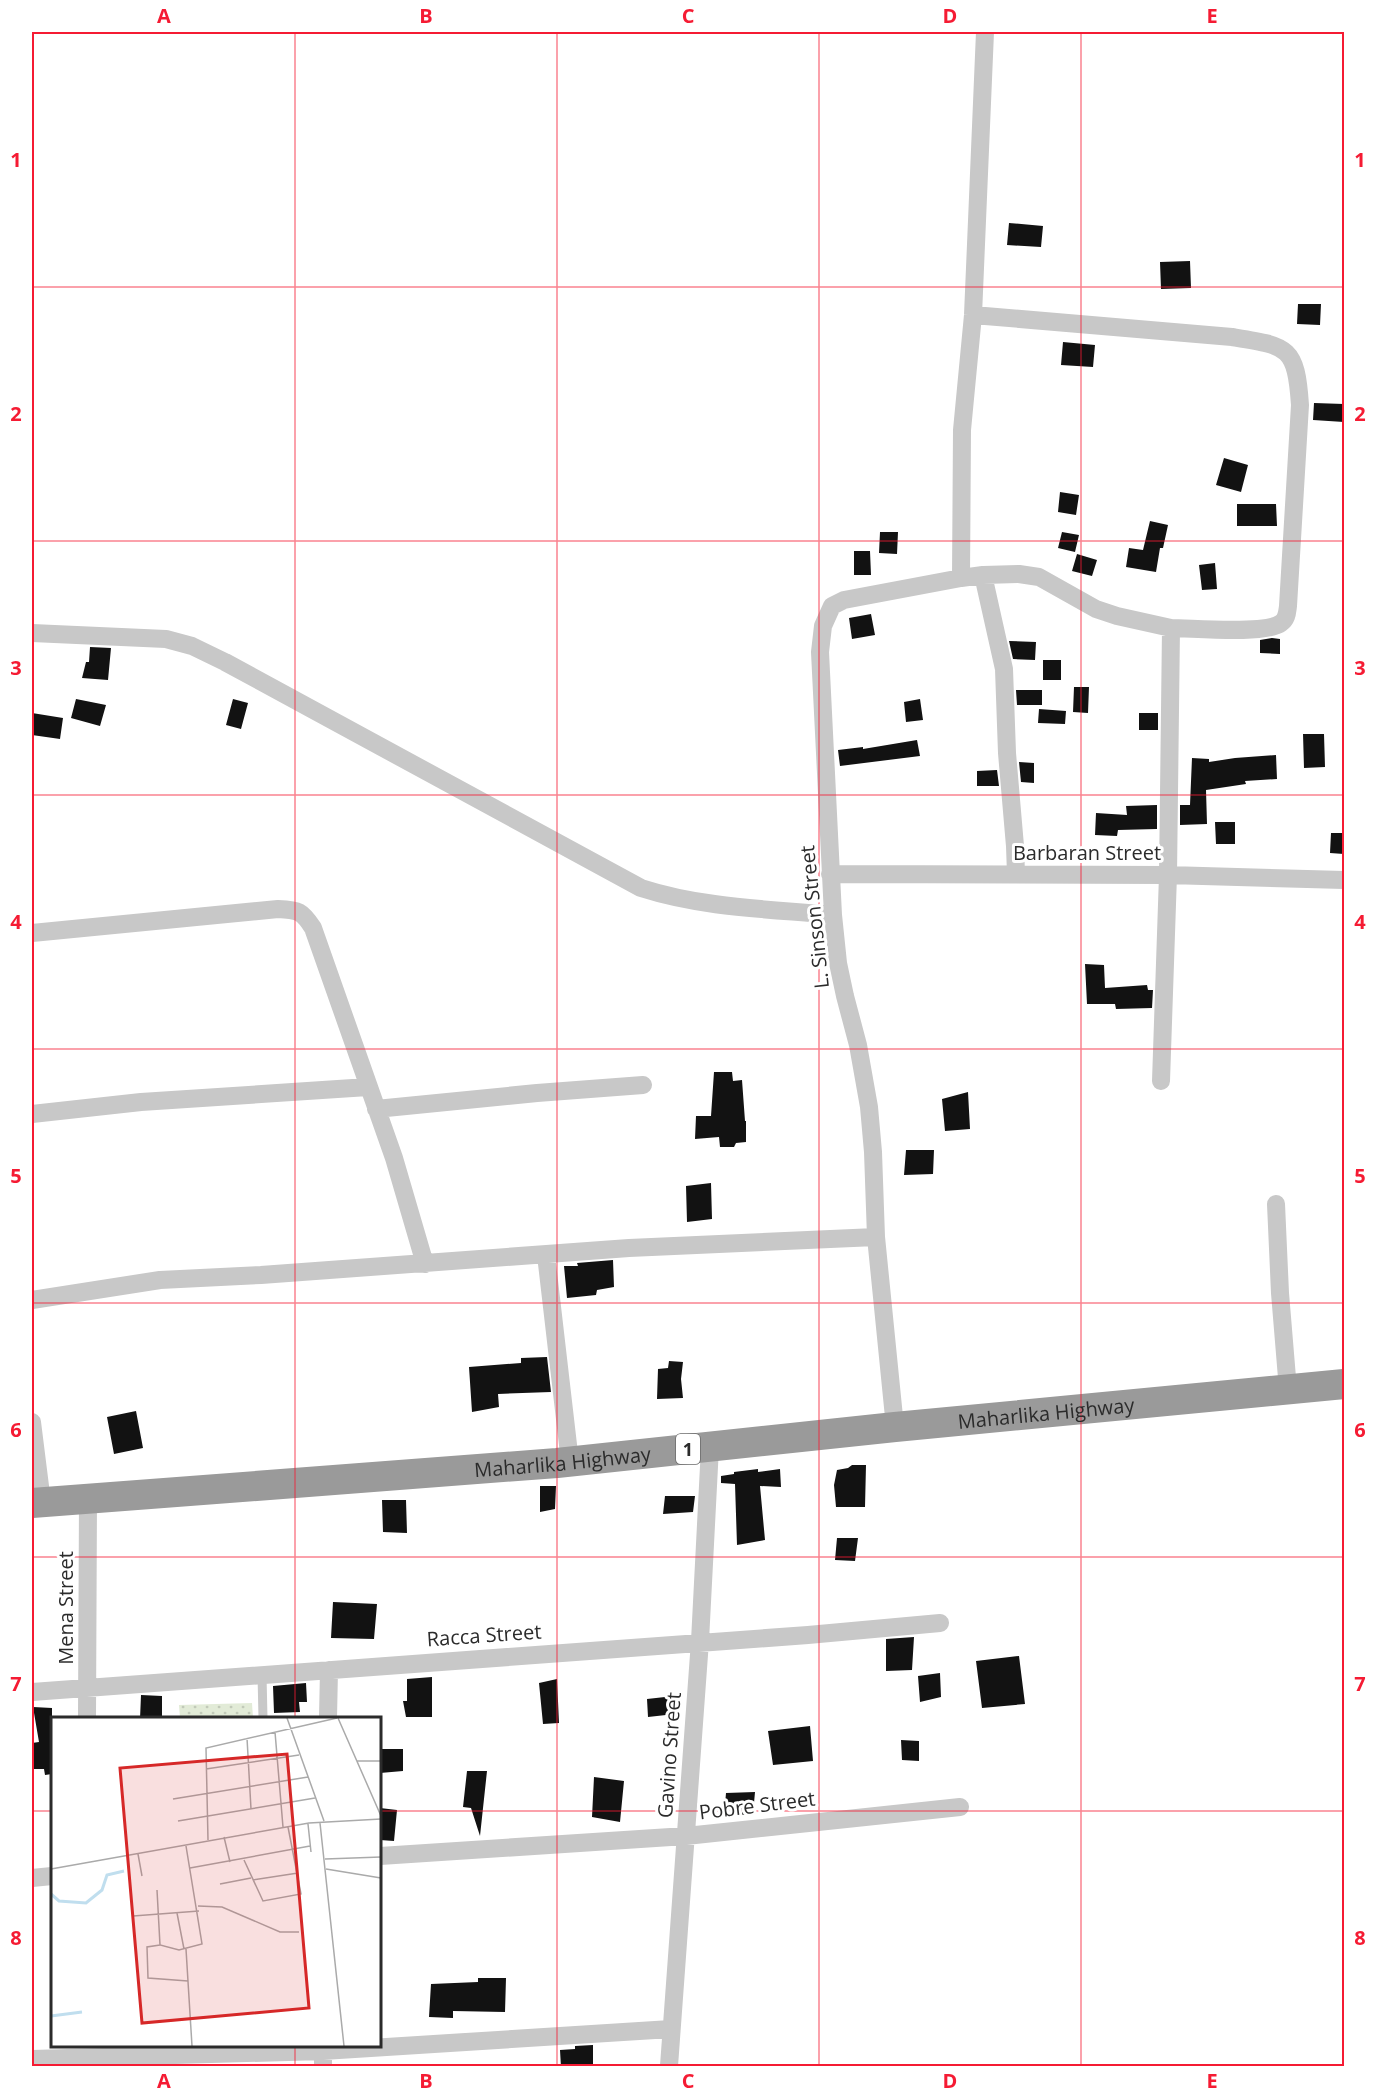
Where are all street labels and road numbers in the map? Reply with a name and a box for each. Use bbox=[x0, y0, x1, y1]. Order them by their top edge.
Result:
street label: Barbaran Street bbox=[1013, 839, 1161, 866]
street label: L. Sinson Street bbox=[793, 844, 835, 990]
street label: Maharlika Highway bbox=[956, 1391, 1136, 1434]
road number: 1 bbox=[676, 1434, 700, 1464]
street label: Maharlika Highway bbox=[473, 1440, 653, 1483]
street label: Mena Street bbox=[52, 1551, 79, 1665]
street label: Racca Street bbox=[426, 1618, 542, 1652]
street label: Gavino Street bbox=[651, 1691, 687, 1819]
street label: Pobre Street bbox=[697, 1784, 817, 1826]

